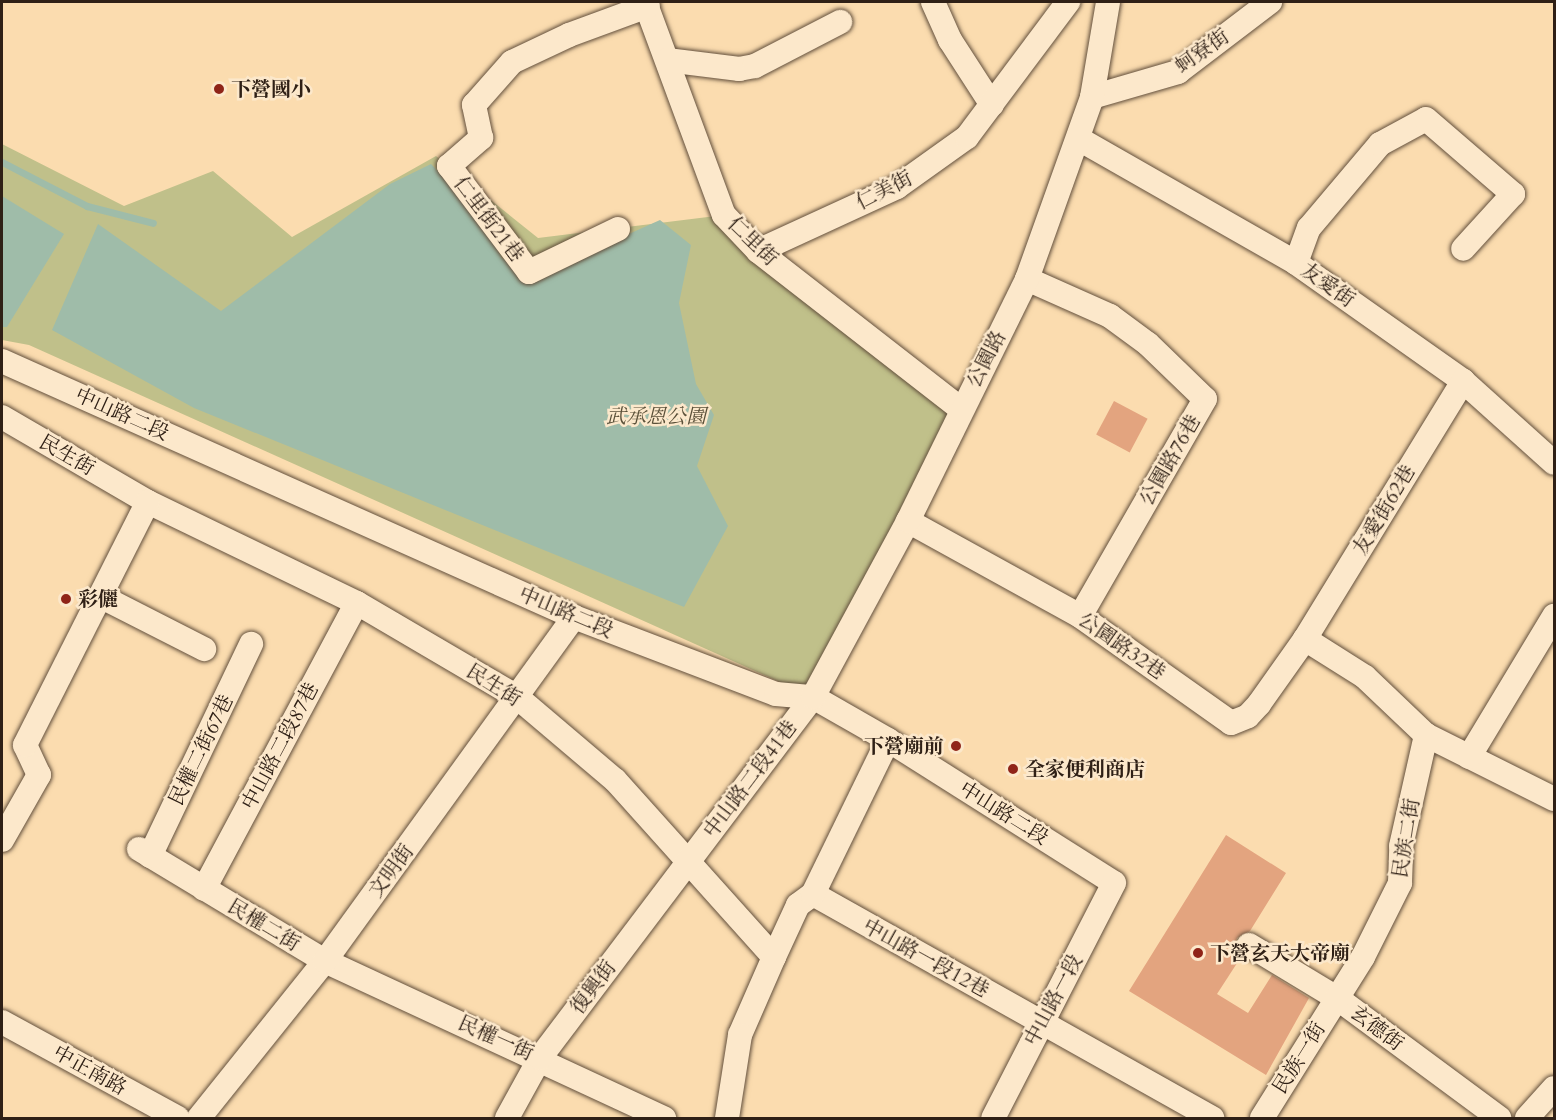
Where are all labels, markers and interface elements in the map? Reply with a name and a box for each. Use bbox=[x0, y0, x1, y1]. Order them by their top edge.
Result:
street label: 蚵寮街 bbox=[1171, 24, 1233, 78]
place label: 下營國小 bbox=[231, 77, 311, 101]
marker: 下營國小 bbox=[212, 82, 226, 96]
street label: 仁美街 bbox=[852, 166, 916, 214]
street label: 仁里街21巷 bbox=[449, 172, 529, 266]
street label: 仁里街 bbox=[723, 212, 783, 270]
street label: 友愛街 bbox=[1297, 258, 1359, 312]
street label: 公園路 bbox=[962, 327, 1010, 391]
street label: 中山路二段 bbox=[71, 383, 173, 445]
park label: 武承恩公園 bbox=[606, 404, 706, 428]
street label: 公園路76巷 bbox=[1134, 410, 1206, 510]
street label: 民生街 bbox=[35, 430, 99, 480]
street label: 友愛街62巷 bbox=[1348, 461, 1420, 559]
street label: 中山路二段 bbox=[515, 581, 617, 643]
place label: 彩儷 bbox=[78, 587, 118, 611]
marker: 彩儷 bbox=[59, 592, 73, 606]
street label: 公園路32巷 bbox=[1074, 607, 1170, 685]
street label: 民生街 bbox=[462, 659, 526, 711]
street label: 中山路二段87巷 bbox=[236, 678, 324, 814]
street label: 民權二街67巷 bbox=[164, 691, 238, 809]
street label: 中山路二段41巷 bbox=[698, 716, 802, 842]
place label: 下營廟前 bbox=[864, 734, 944, 758]
marker: 下營廟前 bbox=[949, 739, 963, 753]
place label: 全家便利商店 bbox=[1025, 757, 1145, 781]
marker: 全家便利商店 bbox=[1006, 762, 1020, 776]
street label: 中山路二段 bbox=[955, 776, 1053, 850]
street label: 民族二街 bbox=[1388, 797, 1424, 879]
street label: 文明街 bbox=[364, 840, 418, 902]
street label: 民權二街 bbox=[224, 894, 304, 956]
street label: 中山路一段12巷 bbox=[859, 913, 993, 1003]
place label: 下營玄天大帝廟 bbox=[1210, 941, 1350, 965]
marker: 下營玄天大帝廟 bbox=[1191, 946, 1205, 960]
street label: 中山路一段 bbox=[1019, 950, 1087, 1050]
street label: 復興街 bbox=[565, 956, 621, 1018]
street label: 玄德街 bbox=[1346, 1000, 1408, 1056]
street label: 民權一街 bbox=[455, 1011, 537, 1065]
street label: 民族一街 bbox=[1268, 1018, 1330, 1098]
street label: 中正南路 bbox=[49, 1040, 131, 1100]

